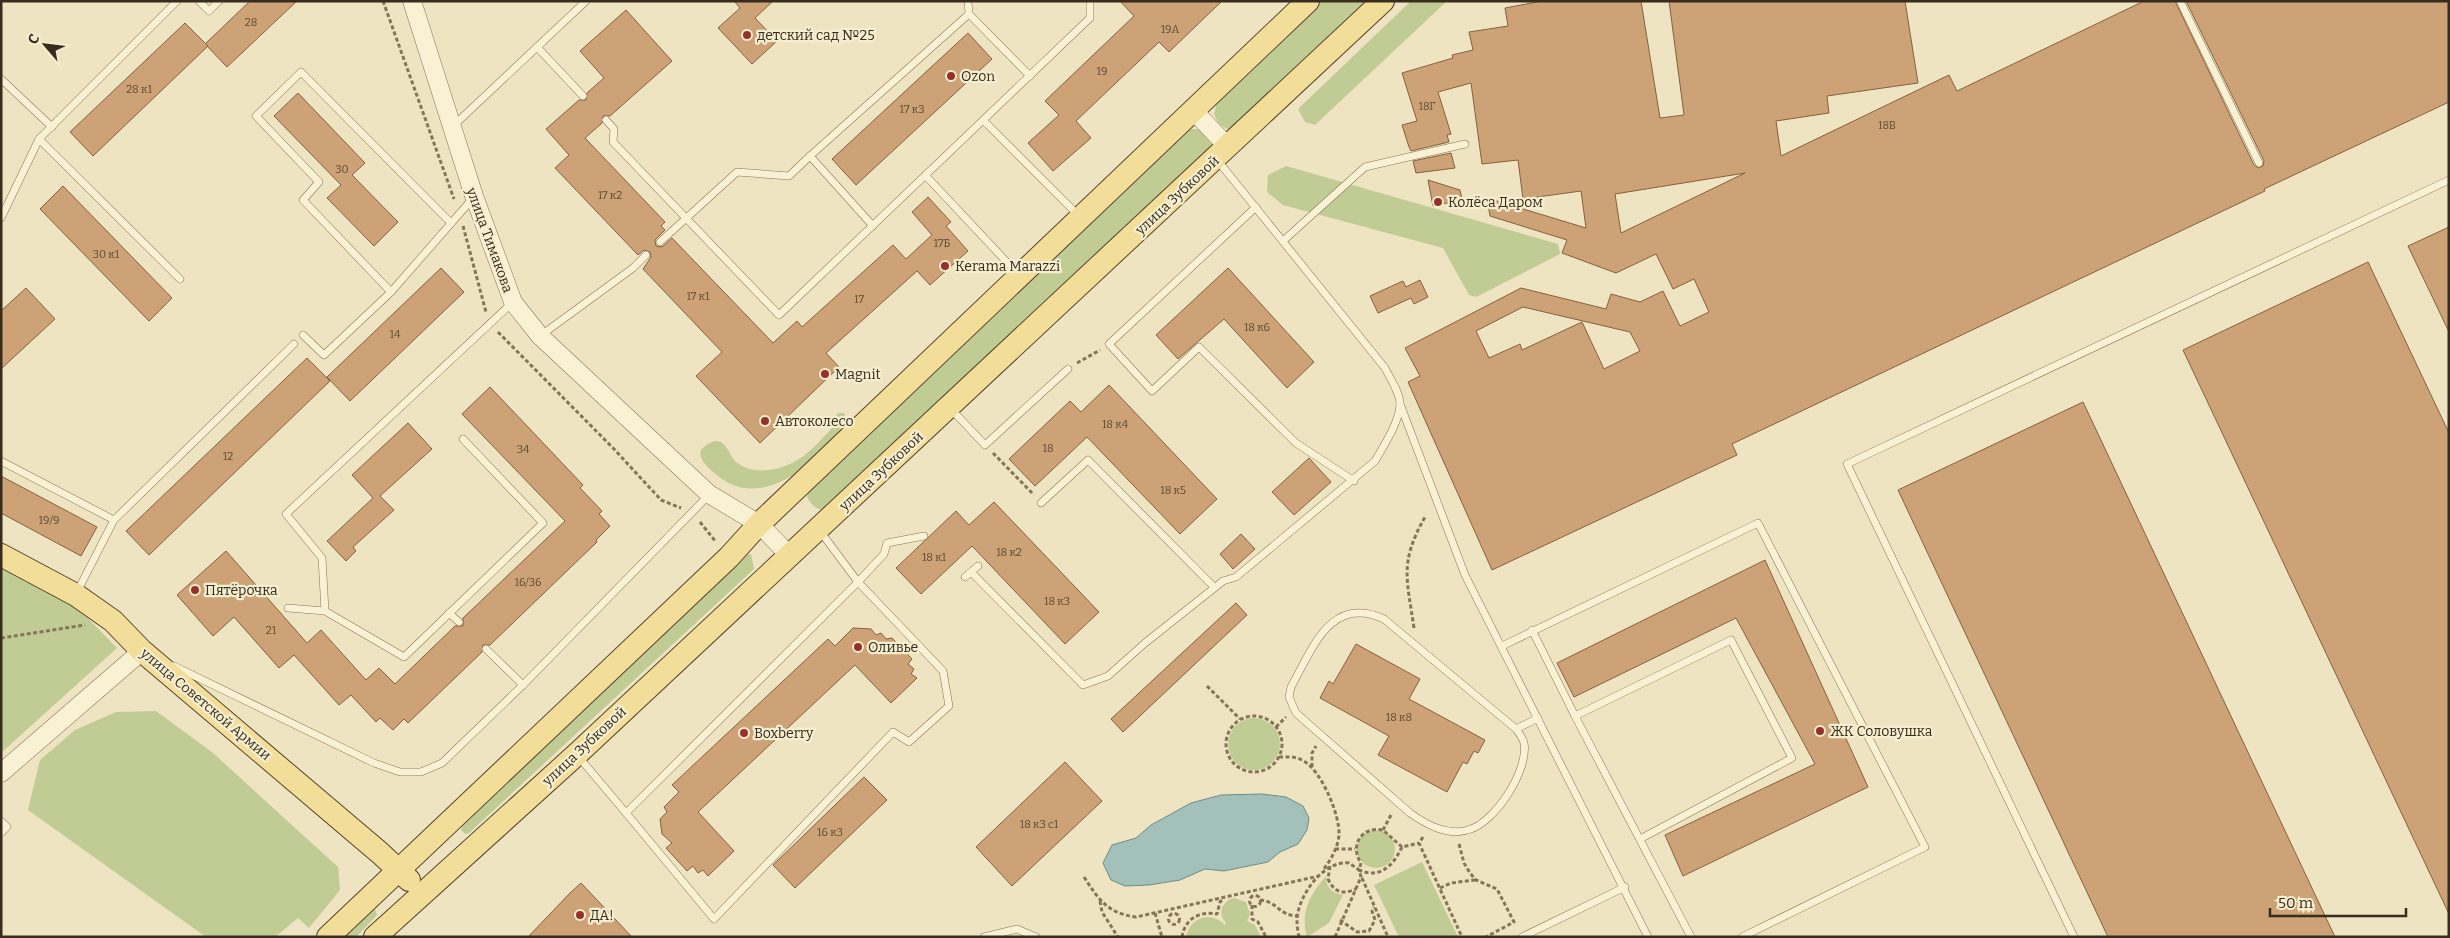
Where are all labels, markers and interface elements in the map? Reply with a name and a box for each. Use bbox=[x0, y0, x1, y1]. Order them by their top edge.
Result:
house number: 28 bbox=[245, 16, 257, 29]
north arrow bbox=[20, 20, 70, 70]
house number: 19А bbox=[1161, 23, 1180, 36]
place label: детский сад №25 bbox=[757, 27, 875, 44]
marker: детский сад №25 bbox=[741, 29, 753, 41]
text: С bbox=[24, 31, 44, 47]
house number: 19 bbox=[1097, 65, 1107, 78]
place label: Ozon bbox=[961, 68, 995, 85]
marker: Ozon bbox=[945, 70, 957, 82]
house number: 28 к1 bbox=[126, 83, 152, 96]
house number: 18Г bbox=[1419, 100, 1435, 113]
house number: 17 к3 bbox=[900, 103, 924, 116]
house number: 18В bbox=[1878, 119, 1896, 132]
street label: улица Зубковой bbox=[1131, 152, 1223, 239]
house number: 30 bbox=[335, 163, 349, 176]
street label: улица Тимакова bbox=[462, 184, 517, 295]
house number: 17 к2 bbox=[598, 189, 622, 202]
place label: Колёса Даром bbox=[1448, 194, 1543, 211]
marker: Колёса Даром bbox=[1432, 196, 1444, 208]
house number: 17Б bbox=[934, 237, 950, 250]
house number: 30 к1 bbox=[93, 248, 120, 261]
place label: Kerama Marazzi bbox=[955, 258, 1060, 275]
marker: Kerama Marazzi bbox=[939, 260, 951, 272]
house number: 17 к1 bbox=[686, 290, 710, 303]
house number: 17 bbox=[854, 293, 864, 306]
house number: 18 к6 bbox=[1244, 321, 1270, 334]
house number: 14 bbox=[390, 328, 401, 341]
place label: Magnit bbox=[835, 366, 881, 383]
marker: Magnit bbox=[819, 368, 831, 380]
place label: Автоколесо bbox=[775, 413, 854, 430]
marker: Автоколесо bbox=[759, 415, 771, 427]
house number: 18 к4 bbox=[1102, 418, 1129, 431]
street label: улица Зубковой bbox=[835, 428, 927, 515]
house number: 18 bbox=[1042, 442, 1054, 455]
house number: 34 bbox=[517, 443, 530, 456]
house number: 12 bbox=[223, 450, 233, 463]
house number: 18 к5 bbox=[1160, 484, 1186, 497]
house number: 19/9 bbox=[39, 514, 59, 527]
house number: 18 к2 bbox=[996, 546, 1022, 559]
house number: 18 к1 bbox=[922, 551, 947, 564]
house number: 16/36 bbox=[514, 576, 542, 589]
place label: Пятёрочка bbox=[205, 582, 278, 599]
marker: Пятёрочка bbox=[189, 584, 201, 596]
house number: 18 к3 bbox=[1044, 595, 1070, 608]
house number: 21 bbox=[266, 624, 277, 637]
place label: Оливье bbox=[868, 639, 918, 656]
marker: Оливье bbox=[852, 641, 864, 653]
street label: улица Советской Армии bbox=[136, 644, 274, 764]
street label: улица Зубковой bbox=[538, 703, 630, 790]
house number: 18 к8 bbox=[1386, 711, 1412, 724]
place label: ЖК Соловушка bbox=[1830, 723, 1933, 740]
place label: Boxberry bbox=[754, 725, 814, 742]
marker: ЖК Соловушка bbox=[1814, 725, 1826, 737]
marker: Boxberry bbox=[738, 727, 750, 739]
house number: 18 к3 с1 bbox=[1020, 818, 1059, 831]
house number: 16 к3 bbox=[817, 826, 843, 839]
scale bar bbox=[2270, 886, 2406, 918]
text: 50 m bbox=[2278, 894, 2314, 912]
place label: ДА! bbox=[590, 907, 614, 924]
marker: ДА! bbox=[574, 909, 586, 921]

